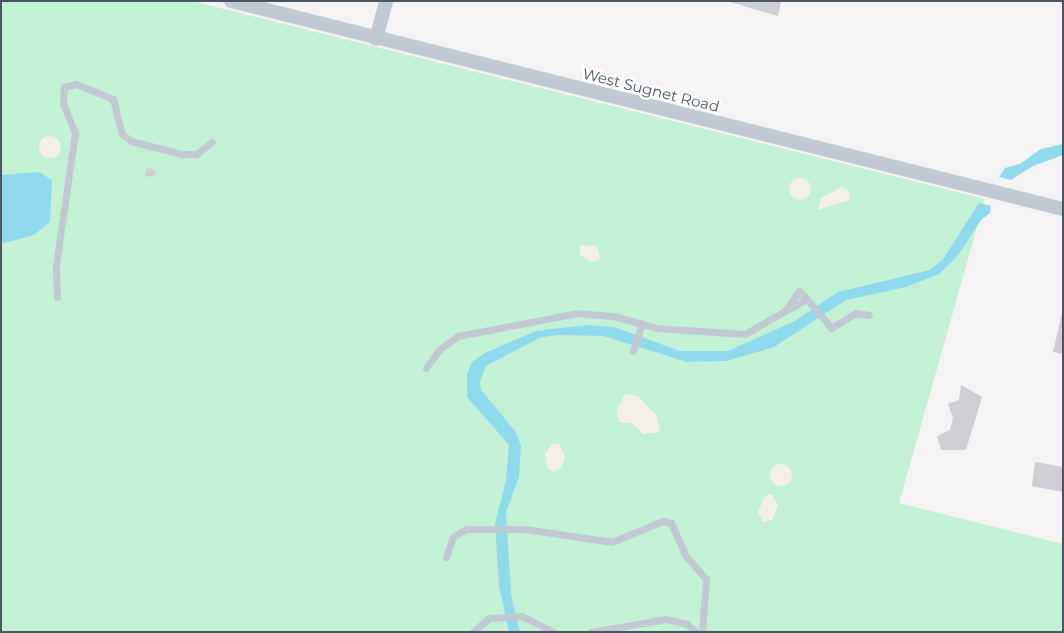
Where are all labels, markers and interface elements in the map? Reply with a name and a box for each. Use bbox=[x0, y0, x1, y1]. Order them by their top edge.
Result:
street label: West Sugnet Road bbox=[581, 64, 721, 116]

